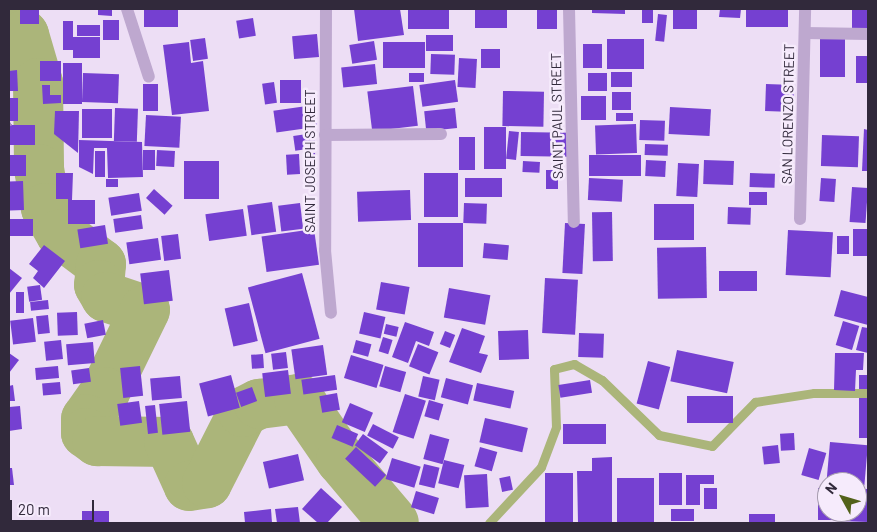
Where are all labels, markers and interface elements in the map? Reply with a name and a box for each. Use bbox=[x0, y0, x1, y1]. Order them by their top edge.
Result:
street label: SAN LORENZO STREET bbox=[778, 44, 798, 184]
street label: SAINT PAUL STREET bbox=[548, 53, 566, 179]
street label: SAINT JOSEPH STREET bbox=[302, 89, 318, 233]
north arrow bbox=[817, 472, 867, 522]
text: N bbox=[821, 479, 840, 497]
scale bar bbox=[12, 490, 96, 522]
text: 20 m bbox=[18, 500, 50, 518]

